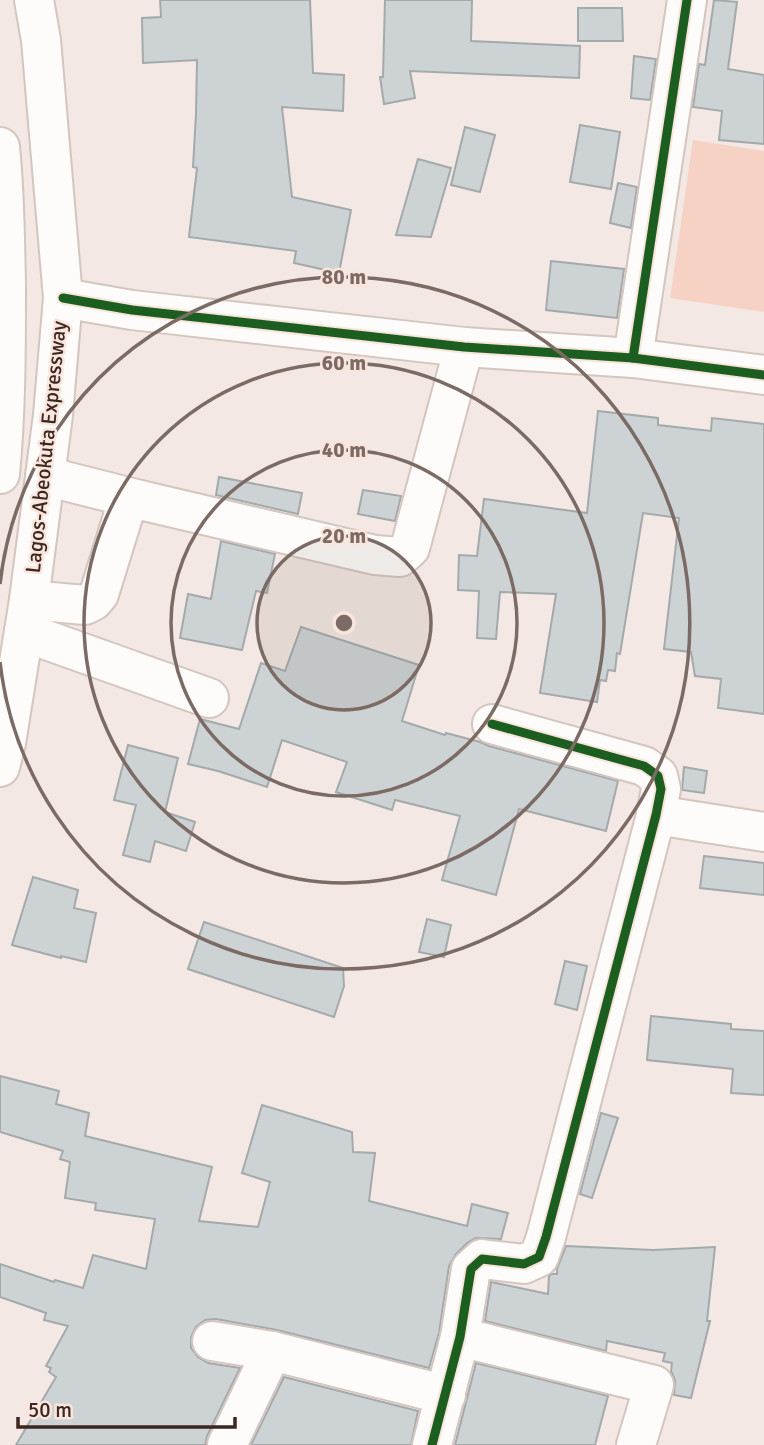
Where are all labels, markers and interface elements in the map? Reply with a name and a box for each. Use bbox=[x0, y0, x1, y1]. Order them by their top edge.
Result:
text: 80 m bbox=[322, 264, 366, 290]
street label: Lagos-Abeokuta Expressway bbox=[20, 319, 72, 574]
text: 60 m bbox=[322, 350, 366, 376]
text: 40 m bbox=[322, 437, 366, 463]
text: 20 m bbox=[322, 523, 366, 549]
centre of rings bbox=[332, 611, 356, 635]
scale bar bbox=[18, 1386, 234, 1430]
text: 50 m bbox=[28, 1397, 72, 1423]

